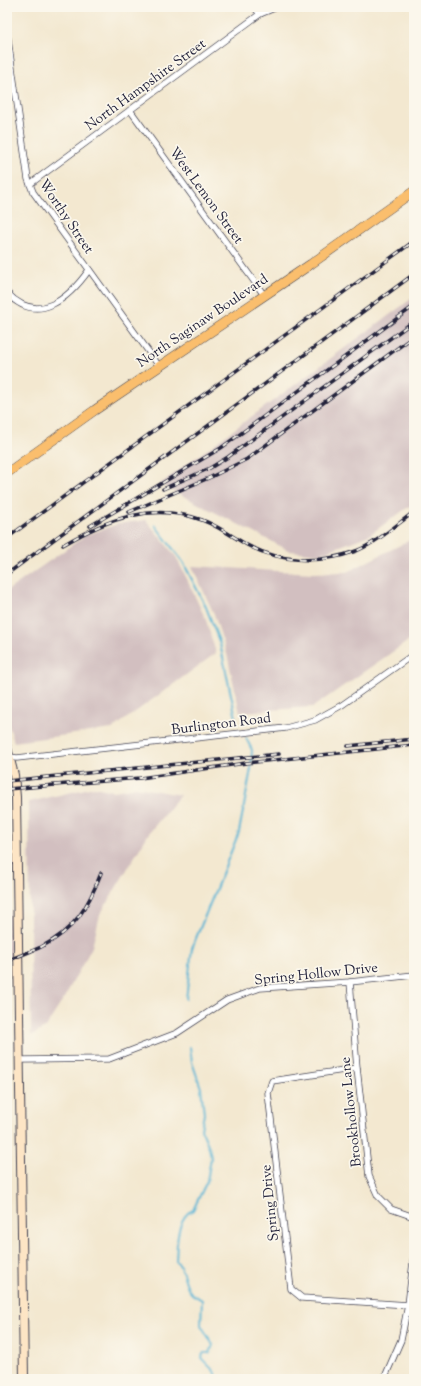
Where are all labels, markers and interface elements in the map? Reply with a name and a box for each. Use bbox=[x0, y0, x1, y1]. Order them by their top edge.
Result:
street label: North Hampshire Street bbox=[82, 35, 211, 136]
street label: West Lemon Street bbox=[163, 144, 248, 249]
street label: Worthy Street bbox=[33, 176, 98, 259]
street label: North Saginaw Boulevard bbox=[133, 270, 273, 373]
street label: Burlington Road bbox=[170, 709, 272, 741]
street label: Spring Hollow Drive bbox=[253, 959, 379, 991]
street label: Brookhollow Lane bbox=[336, 1056, 368, 1168]
street label: Spring Drive bbox=[257, 1163, 285, 1242]

